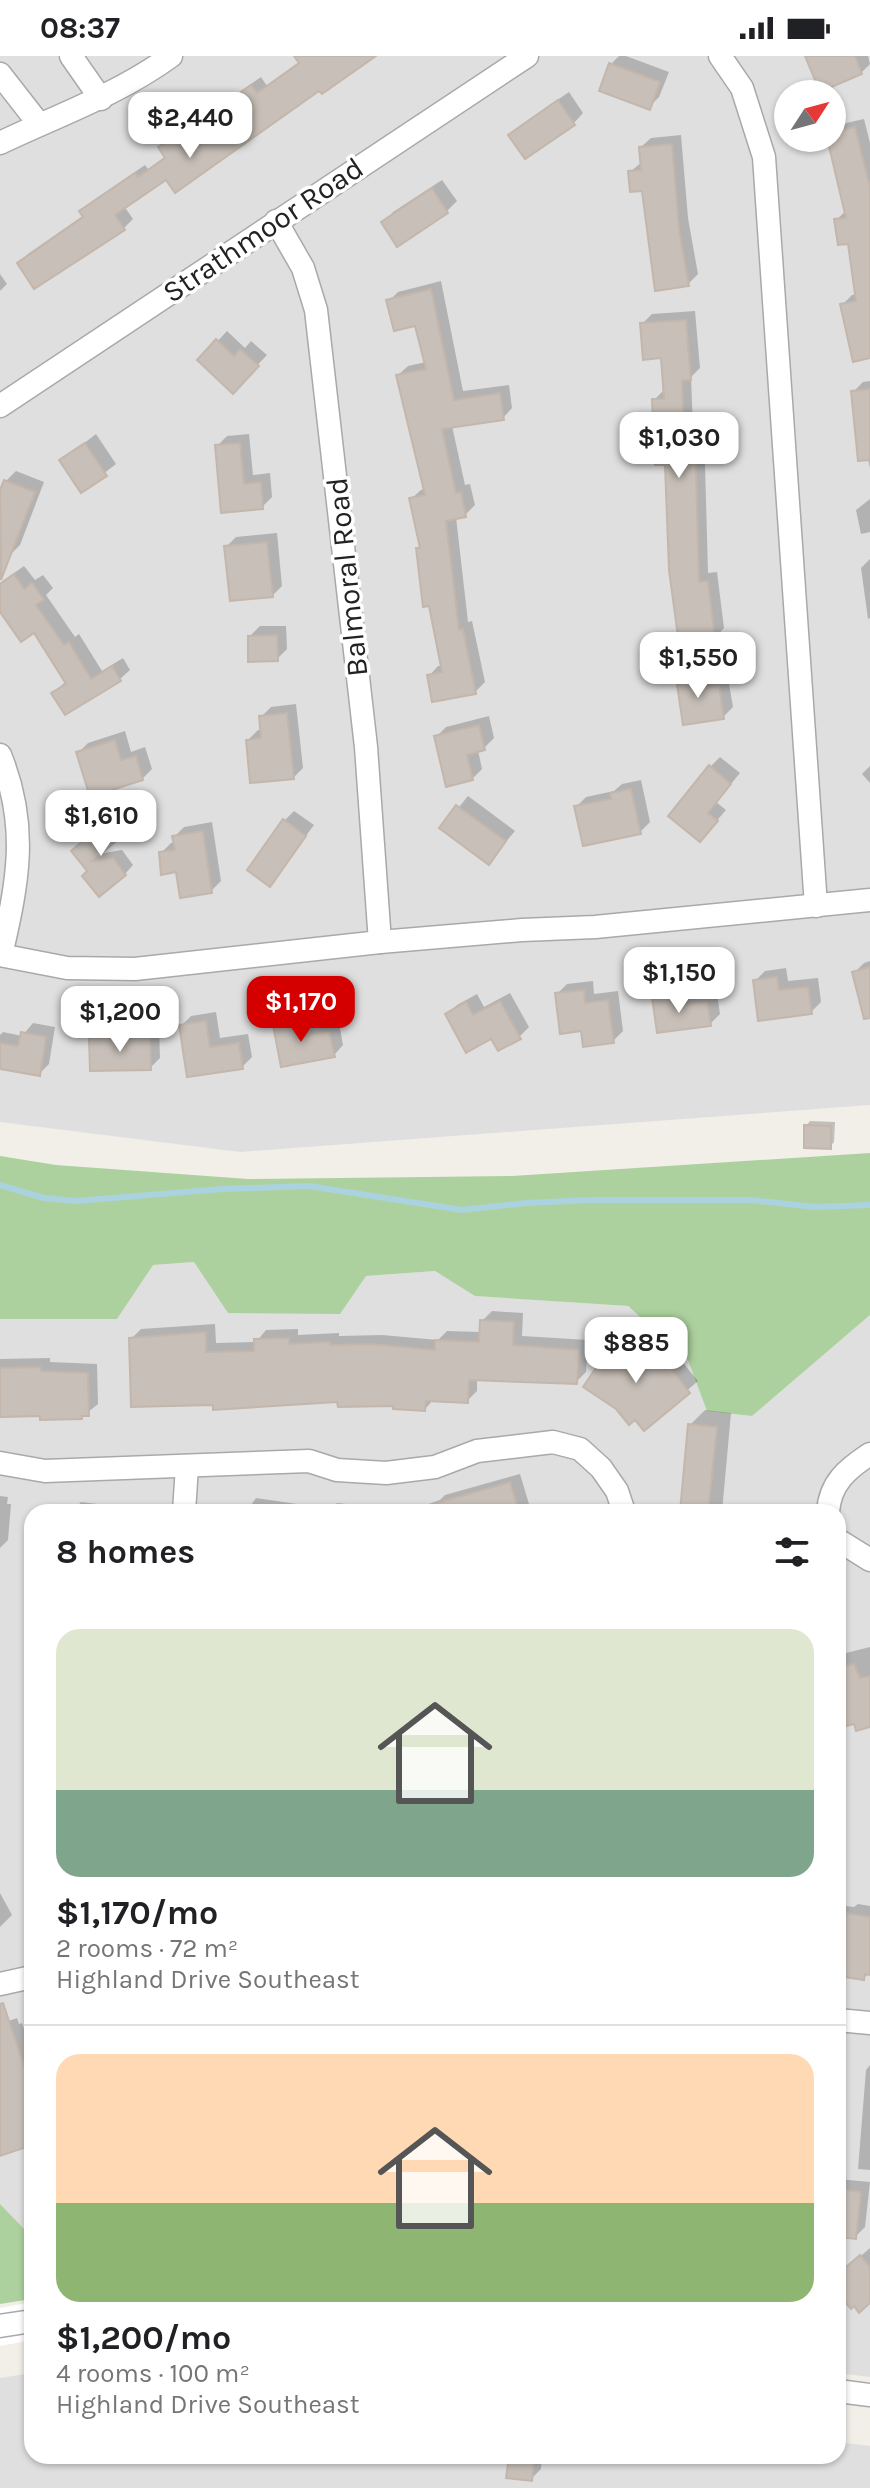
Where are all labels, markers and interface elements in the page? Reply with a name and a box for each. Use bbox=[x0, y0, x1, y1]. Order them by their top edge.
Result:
text: 08:37 bbox=[40, 10, 120, 46]
north arrow bbox=[774, 80, 846, 152]
map controls bbox=[774, 80, 846, 152]
pin: $2,440 bbox=[125, 92, 255, 160]
text: $2,440 bbox=[146, 102, 234, 133]
street label: Strathmoor Road bbox=[156, 150, 370, 310]
pin: $1,030 bbox=[614, 412, 744, 480]
text: $1,030 bbox=[638, 422, 720, 453]
street label: Balmoral Road bbox=[319, 476, 375, 678]
pin: $1,550 bbox=[633, 632, 763, 700]
text: $1,550 bbox=[658, 642, 738, 673]
pin: $1,610 bbox=[36, 790, 166, 858]
text: $1,610 bbox=[63, 800, 139, 831]
pin: $1,150 bbox=[614, 947, 744, 1015]
text: $1,150 bbox=[642, 957, 716, 988]
pin: $1,170 bbox=[236, 976, 366, 1044]
pin: $1,200 bbox=[55, 986, 185, 1054]
text: $1,170 bbox=[265, 986, 337, 1017]
text: $1,200 bbox=[79, 996, 161, 1027]
pin: $885 bbox=[589, 1317, 683, 1385]
text: $885 bbox=[603, 1327, 669, 1358]
icon: filters bbox=[770, 1530, 814, 1574]
text: 8 homes bbox=[56, 1532, 195, 1572]
icon: home bbox=[363, 1681, 507, 1825]
text: $1,170/mo bbox=[56, 1893, 218, 1933]
text: 2 rooms · 72 m² bbox=[56, 1933, 238, 1964]
text: Highland Drive Southeast bbox=[56, 1964, 360, 1995]
icon: home bbox=[363, 2106, 507, 2250]
text: $1,200/mo bbox=[56, 2318, 231, 2358]
text: 4 rooms · 100 m² bbox=[56, 2358, 250, 2389]
text: Highland Drive Southeast bbox=[56, 2389, 360, 2420]

